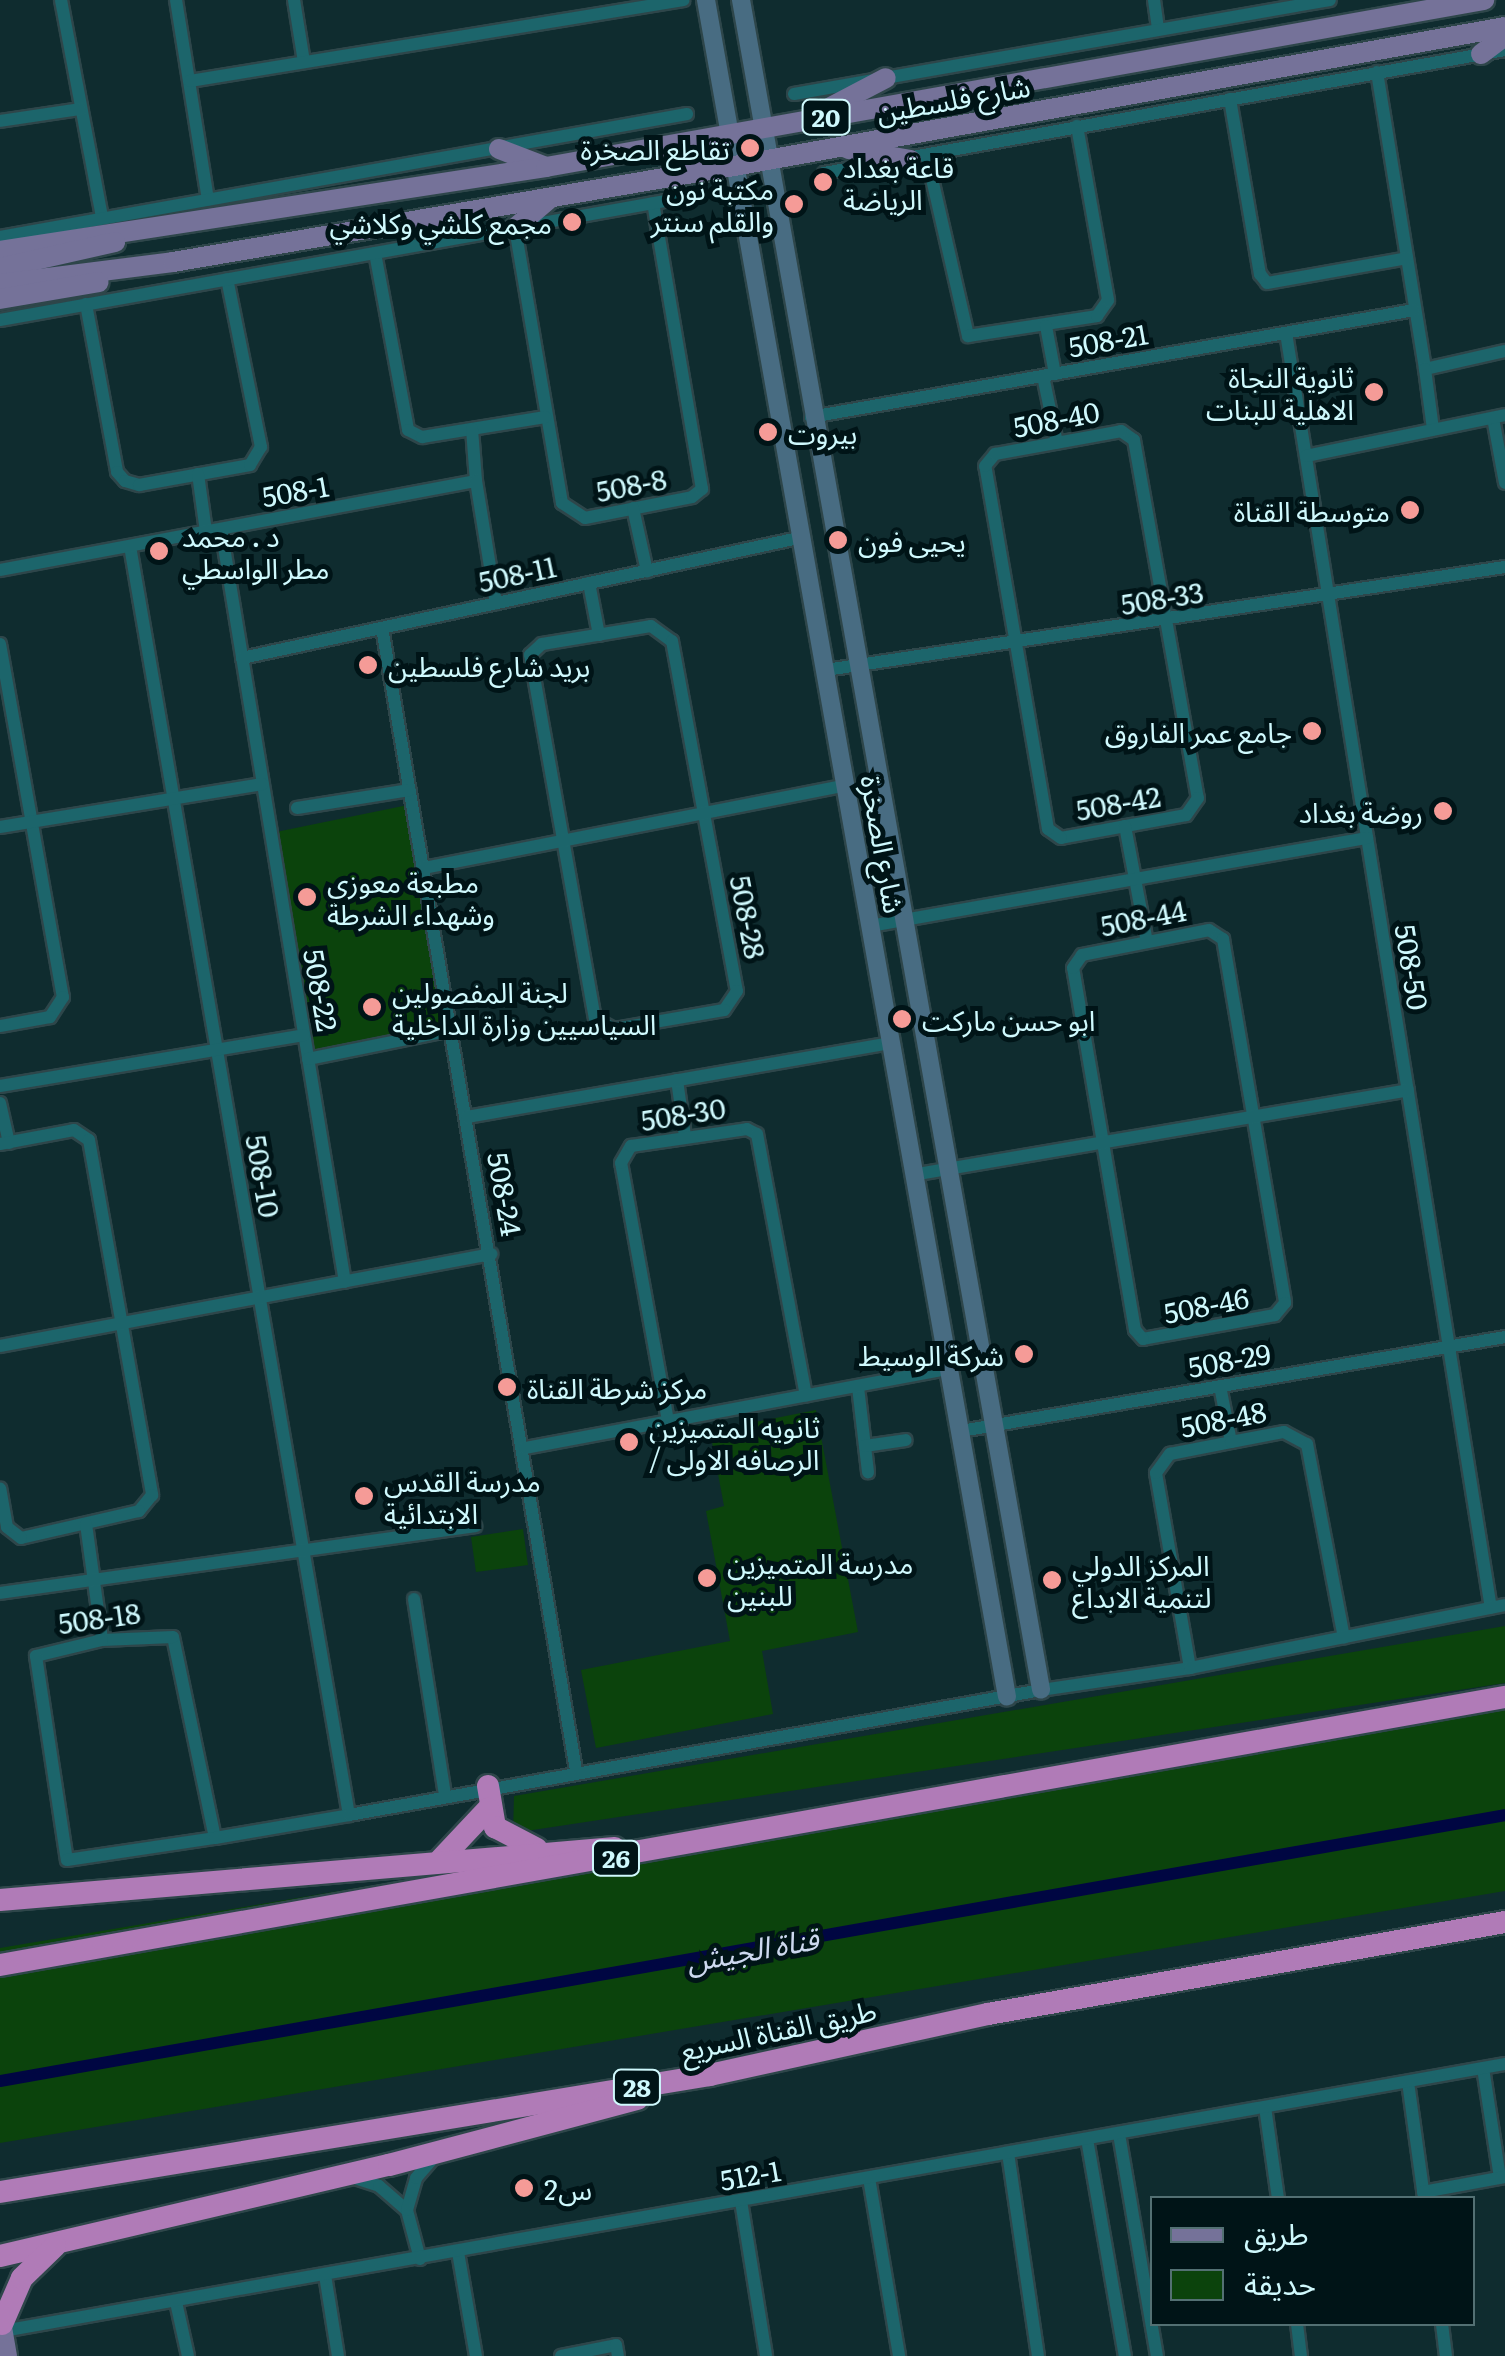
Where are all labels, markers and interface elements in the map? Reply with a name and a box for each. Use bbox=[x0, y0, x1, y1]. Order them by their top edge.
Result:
street label: شارع فلسطين bbox=[873, 68, 1033, 128]
road number: 20 bbox=[801, 97, 851, 137]
place label: تقاطع الصخرة bbox=[581, 131, 730, 165]
marker: تقاطع الصخرة bbox=[739, 137, 761, 159]
place label: قاعة بغداد الرياضة bbox=[843, 149, 954, 215]
place label: مكتبة نون والقلم سنتر bbox=[651, 171, 774, 237]
marker: قاعة بغداد الرياضة bbox=[812, 171, 834, 193]
marker: مكتبة نون والقلم سنتر bbox=[783, 193, 805, 215]
place label: مجمع كلشي وكلاشي bbox=[329, 205, 552, 239]
marker: مجمع كلشي وكلاشي bbox=[561, 211, 583, 233]
street label: 508-21 bbox=[1066, 315, 1150, 363]
place label: ثانوية النجاة الاهلية للبنات bbox=[1206, 359, 1354, 425]
marker: ثانوية النجاة الاهلية للبنات bbox=[1363, 381, 1385, 403]
street label: 508-40 bbox=[1010, 393, 1102, 443]
place label: بيروت bbox=[788, 415, 857, 449]
marker: بيروت bbox=[757, 421, 779, 443]
street label: 508-8 bbox=[593, 461, 669, 507]
street label: 508-1 bbox=[259, 468, 331, 512]
place label: متوسطة القناة bbox=[1234, 493, 1390, 527]
marker: متوسطة القناة bbox=[1399, 499, 1421, 521]
place label: د . محمد مطر الواسطي bbox=[182, 518, 330, 584]
place label: يحيى فون bbox=[858, 523, 966, 557]
marker: يحيى فون bbox=[827, 529, 849, 551]
marker: د . محمد مطر الواسطي bbox=[146, 538, 172, 564]
street label: 508-11 bbox=[475, 548, 559, 598]
street label: 508-33 bbox=[1118, 574, 1206, 620]
place label: بريد شارع فلسطين bbox=[388, 648, 590, 682]
marker: بريد شارع فلسطين bbox=[357, 654, 379, 676]
place label: جامع عمر الفاروق bbox=[1105, 714, 1292, 748]
marker: جامع عمر الفاروق bbox=[1301, 720, 1323, 742]
street label: شارع الصخرة bbox=[855, 772, 913, 916]
street label: 508-42 bbox=[1073, 778, 1163, 826]
place label: روضة بغداد bbox=[1299, 794, 1423, 828]
marker: روضة بغداد bbox=[1432, 800, 1454, 822]
place label: مطبعة معوزي وشهداء الشرطة bbox=[327, 864, 495, 930]
street label: 508-28 bbox=[724, 872, 774, 962]
marker: مطبعة معوزي وشهداء الشرطة bbox=[296, 886, 318, 908]
street label: 508-44 bbox=[1097, 892, 1189, 942]
street label: 508-50 bbox=[1390, 922, 1436, 1012]
street label: 508-22 bbox=[298, 946, 346, 1034]
place label: لجنة المفصولين السياسيين وزارة الداخلية bbox=[392, 974, 657, 1040]
marker: لجنة المفصولين السياسيين وزارة الداخلية bbox=[361, 996, 383, 1018]
place label: ابو حسن ماركت bbox=[922, 1002, 1095, 1036]
marker: ابو حسن ماركت bbox=[891, 1008, 913, 1030]
street label: 508-30 bbox=[638, 1090, 728, 1136]
street label: 508-10 bbox=[240, 1132, 288, 1220]
street label: 508-24 bbox=[482, 1150, 530, 1238]
street label: 508-46 bbox=[1160, 1279, 1252, 1329]
street label: 508-29 bbox=[1185, 1335, 1273, 1383]
place label: شركة الوسيط bbox=[859, 1337, 1004, 1371]
marker: شركة الوسيط bbox=[1013, 1343, 1035, 1365]
place label: مركز شرطة القناة bbox=[527, 1370, 707, 1404]
marker: مركز شرطة القناة bbox=[496, 1376, 518, 1398]
street label: 508-48 bbox=[1177, 1393, 1269, 1443]
place label: ثانويه المتميزين / الرصافه الاولى bbox=[649, 1409, 820, 1475]
marker: ثانويه المتميزين / الرصافه الاولى bbox=[618, 1431, 640, 1453]
place label: مدرسة القدس الابتدائية bbox=[384, 1463, 541, 1529]
marker: مدرسة القدس الابتدائية bbox=[353, 1485, 375, 1507]
place label: مدرسة المتميزين للبنين bbox=[727, 1545, 913, 1611]
place label: المركز الدولي لتنمية الابداع bbox=[1072, 1547, 1211, 1613]
marker: مدرسة المتميزين للبنين bbox=[696, 1567, 718, 1589]
marker: المركز الدولي لتنمية الابداع bbox=[1041, 1569, 1063, 1591]
street label: 508-18 bbox=[56, 1595, 142, 1639]
road number: 26 bbox=[591, 1838, 641, 1878]
water label: قناة الجيش bbox=[683, 1919, 821, 1977]
street label: طريق القناة السريع bbox=[677, 1992, 879, 2066]
road number: 28 bbox=[612, 2067, 662, 2107]
street label: 512-1 bbox=[717, 2152, 783, 2196]
place label: س2 bbox=[544, 2171, 592, 2205]
marker: س2 bbox=[513, 2177, 535, 2199]
legend bbox=[1150, 2196, 1475, 2326]
text: طريق bbox=[1244, 2210, 1309, 2254]
text: حديقة bbox=[1244, 2260, 1316, 2304]

